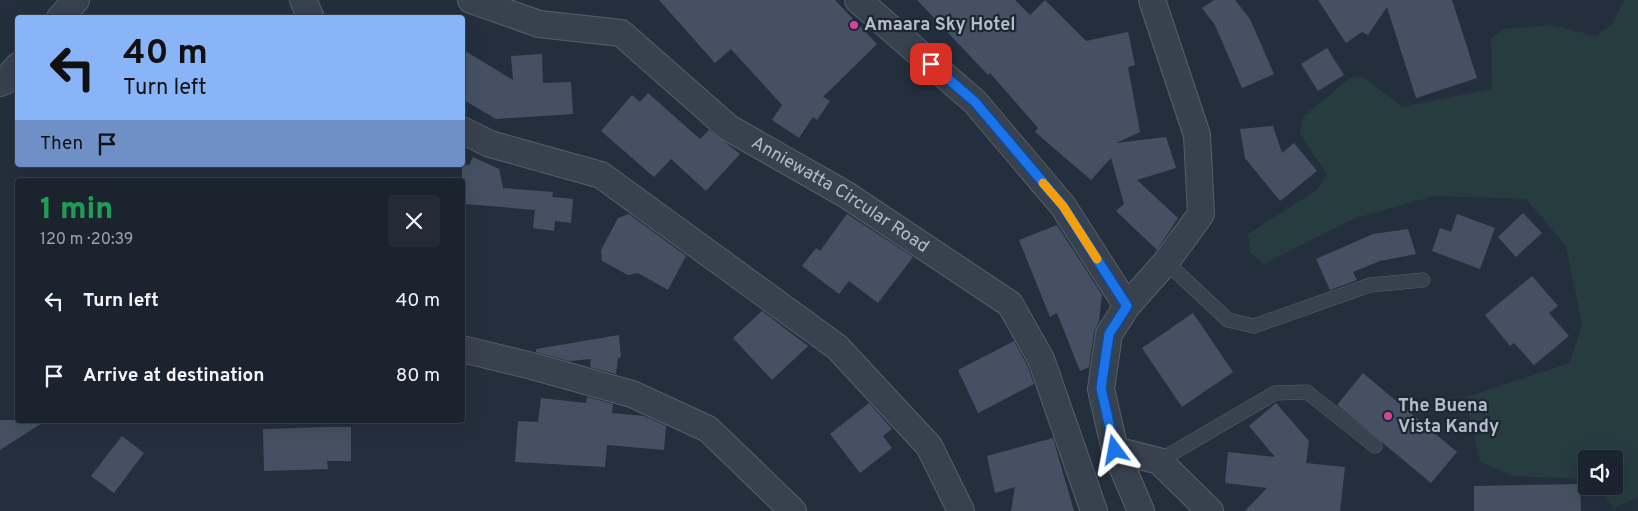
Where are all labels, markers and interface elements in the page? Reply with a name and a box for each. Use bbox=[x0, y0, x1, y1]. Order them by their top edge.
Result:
place label: Amaara Sky Hotel bbox=[864, 14, 1016, 37]
marker: Amaara Sky Hotel bbox=[848, 19, 860, 31]
text: 40 m bbox=[123, 32, 208, 76]
icon: left bbox=[40, 35, 105, 100]
pin bbox=[910, 43, 952, 85]
icon: arrive bbox=[917, 50, 945, 78]
text: Turn left bbox=[123, 75, 206, 102]
icon: arrive bbox=[93, 130, 121, 158]
street label: Anniewatta Circular Road bbox=[747, 131, 933, 258]
text: Then bbox=[40, 132, 83, 156]
text: 1 min bbox=[40, 192, 113, 229]
button: close bbox=[388, 195, 440, 247]
text: 120 m · 20:39 bbox=[40, 230, 133, 250]
icon: left bbox=[40, 287, 68, 315]
text: Turn left bbox=[83, 289, 159, 313]
text: 40 m bbox=[395, 289, 440, 313]
icon: arrive bbox=[40, 362, 68, 390]
text: Arrive at destination bbox=[83, 364, 264, 388]
text: 80 m bbox=[396, 364, 440, 388]
place label: The Buena Vista Kandy bbox=[1398, 395, 1499, 439]
marker: The Buena Vista Kandy bbox=[1382, 410, 1394, 422]
position arrow bbox=[1088, 423, 1140, 475]
map controls bbox=[1578, 450, 1623, 495]
button: sound bbox=[1578, 450, 1623, 495]

